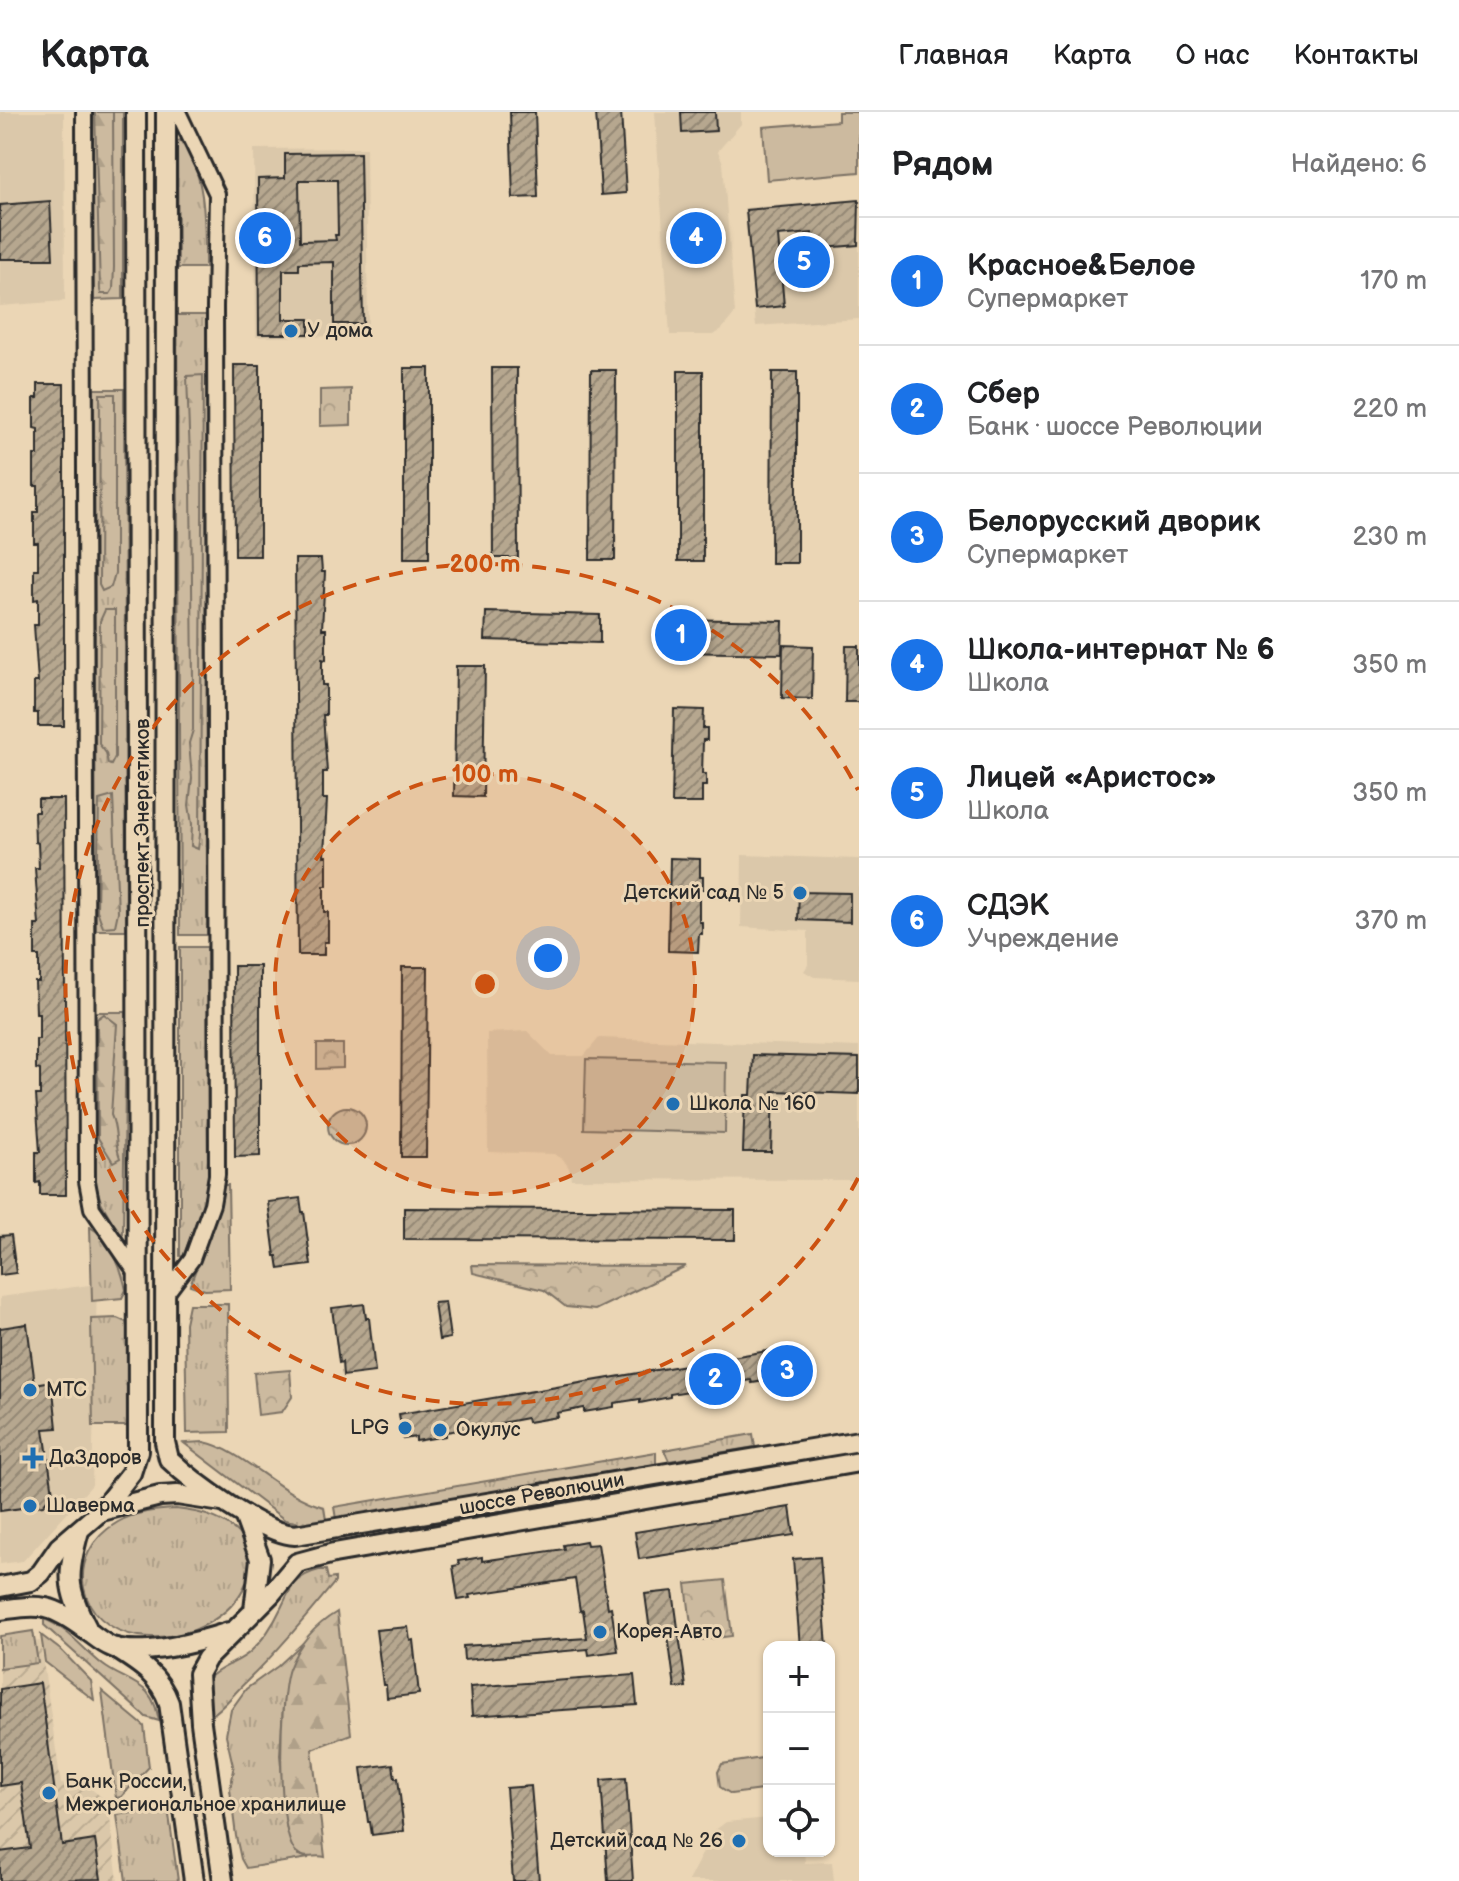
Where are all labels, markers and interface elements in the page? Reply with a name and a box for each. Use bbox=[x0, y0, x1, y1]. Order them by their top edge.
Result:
text: Карта bbox=[40, 33, 149, 78]
text: Главная bbox=[898, 39, 1009, 72]
text: Карта bbox=[1053, 39, 1132, 72]
text: О нас bbox=[1176, 39, 1249, 72]
text: Контакты bbox=[1293, 39, 1419, 72]
text: Рядом bbox=[891, 144, 993, 185]
text: Найдено: 6 bbox=[1291, 149, 1427, 180]
pin: 6 bbox=[239, 208, 291, 268]
pin: 4 bbox=[670, 208, 722, 268]
pin: 5 bbox=[778, 232, 830, 292]
text: Красное&Белое bbox=[967, 248, 1195, 284]
text: 1 bbox=[912, 266, 922, 297]
text: 170 m bbox=[1360, 266, 1427, 297]
text: Супермаркет bbox=[967, 284, 1128, 315]
place label: У дома bbox=[307, 319, 373, 343]
marker: У дома bbox=[282, 322, 300, 340]
text: Сбер bbox=[967, 376, 1040, 412]
text: 2 bbox=[909, 394, 925, 425]
text: 220 m bbox=[1353, 394, 1427, 425]
text: Банк · шоссе Революции bbox=[967, 412, 1263, 443]
text: Белорусский дворик bbox=[967, 504, 1260, 540]
text: 3 bbox=[909, 522, 925, 553]
text: 230 m bbox=[1352, 522, 1427, 553]
text: Супермаркет bbox=[967, 540, 1128, 571]
text: 200 m bbox=[450, 550, 520, 579]
pin: 1 bbox=[655, 605, 707, 665]
text: Школа-интернат № 6 bbox=[967, 632, 1275, 668]
text: 4 bbox=[909, 650, 925, 681]
text: 350 m bbox=[1352, 650, 1427, 681]
text: Школа bbox=[967, 668, 1049, 699]
street label: проспект Энергетиков bbox=[131, 718, 155, 928]
text: 100 m bbox=[452, 760, 518, 789]
text: Лицей «Аристос» bbox=[967, 760, 1217, 796]
text: 5 bbox=[909, 778, 925, 809]
text: 350 m bbox=[1352, 778, 1427, 809]
text: Школа bbox=[967, 796, 1049, 827]
place label: Детский сад № 5 bbox=[624, 881, 784, 905]
marker: Детский сад № 5 bbox=[791, 884, 809, 902]
text: СДЭК bbox=[967, 888, 1049, 924]
text: 6 bbox=[909, 906, 925, 937]
text: 370 m bbox=[1354, 906, 1427, 937]
text: Учреждение bbox=[967, 924, 1119, 955]
your location bbox=[528, 938, 568, 978]
centre of rings bbox=[471, 970, 499, 998]
place label: Школа № 160 bbox=[689, 1092, 816, 1116]
marker: Школа № 160 bbox=[664, 1095, 682, 1113]
pin: 3 bbox=[761, 1341, 813, 1401]
pin: 2 bbox=[689, 1349, 741, 1409]
place label: МТС bbox=[46, 1378, 87, 1402]
marker: МТС bbox=[21, 1381, 39, 1399]
place label: LPG bbox=[350, 1416, 389, 1440]
place label: Окулус bbox=[456, 1418, 521, 1442]
marker: LPG bbox=[396, 1419, 414, 1437]
marker: Окулус bbox=[431, 1421, 449, 1439]
place label: ДаЗдоров bbox=[49, 1446, 142, 1470]
marker: ДаЗдоров bbox=[24, 1449, 42, 1467]
street label: шоссе Революции bbox=[458, 1468, 626, 1520]
place label: Шаверма bbox=[46, 1494, 135, 1518]
marker: Шаверма bbox=[21, 1497, 39, 1515]
place label: Корея-Авто bbox=[616, 1620, 722, 1644]
marker: Корея-Авто bbox=[591, 1623, 609, 1641]
map controls bbox=[763, 1641, 835, 1857]
button: + bbox=[763, 1641, 835, 1713]
button: − bbox=[763, 1713, 835, 1785]
place label: Банк России, Межрегиональное хранилище bbox=[65, 1770, 346, 1817]
marker: Банк России, Межрегиональное хранилище bbox=[40, 1784, 58, 1802]
button: locate bbox=[763, 1785, 835, 1857]
place label: Детский сад № 26 bbox=[550, 1829, 723, 1853]
marker: Детский сад № 26 bbox=[730, 1832, 748, 1850]

